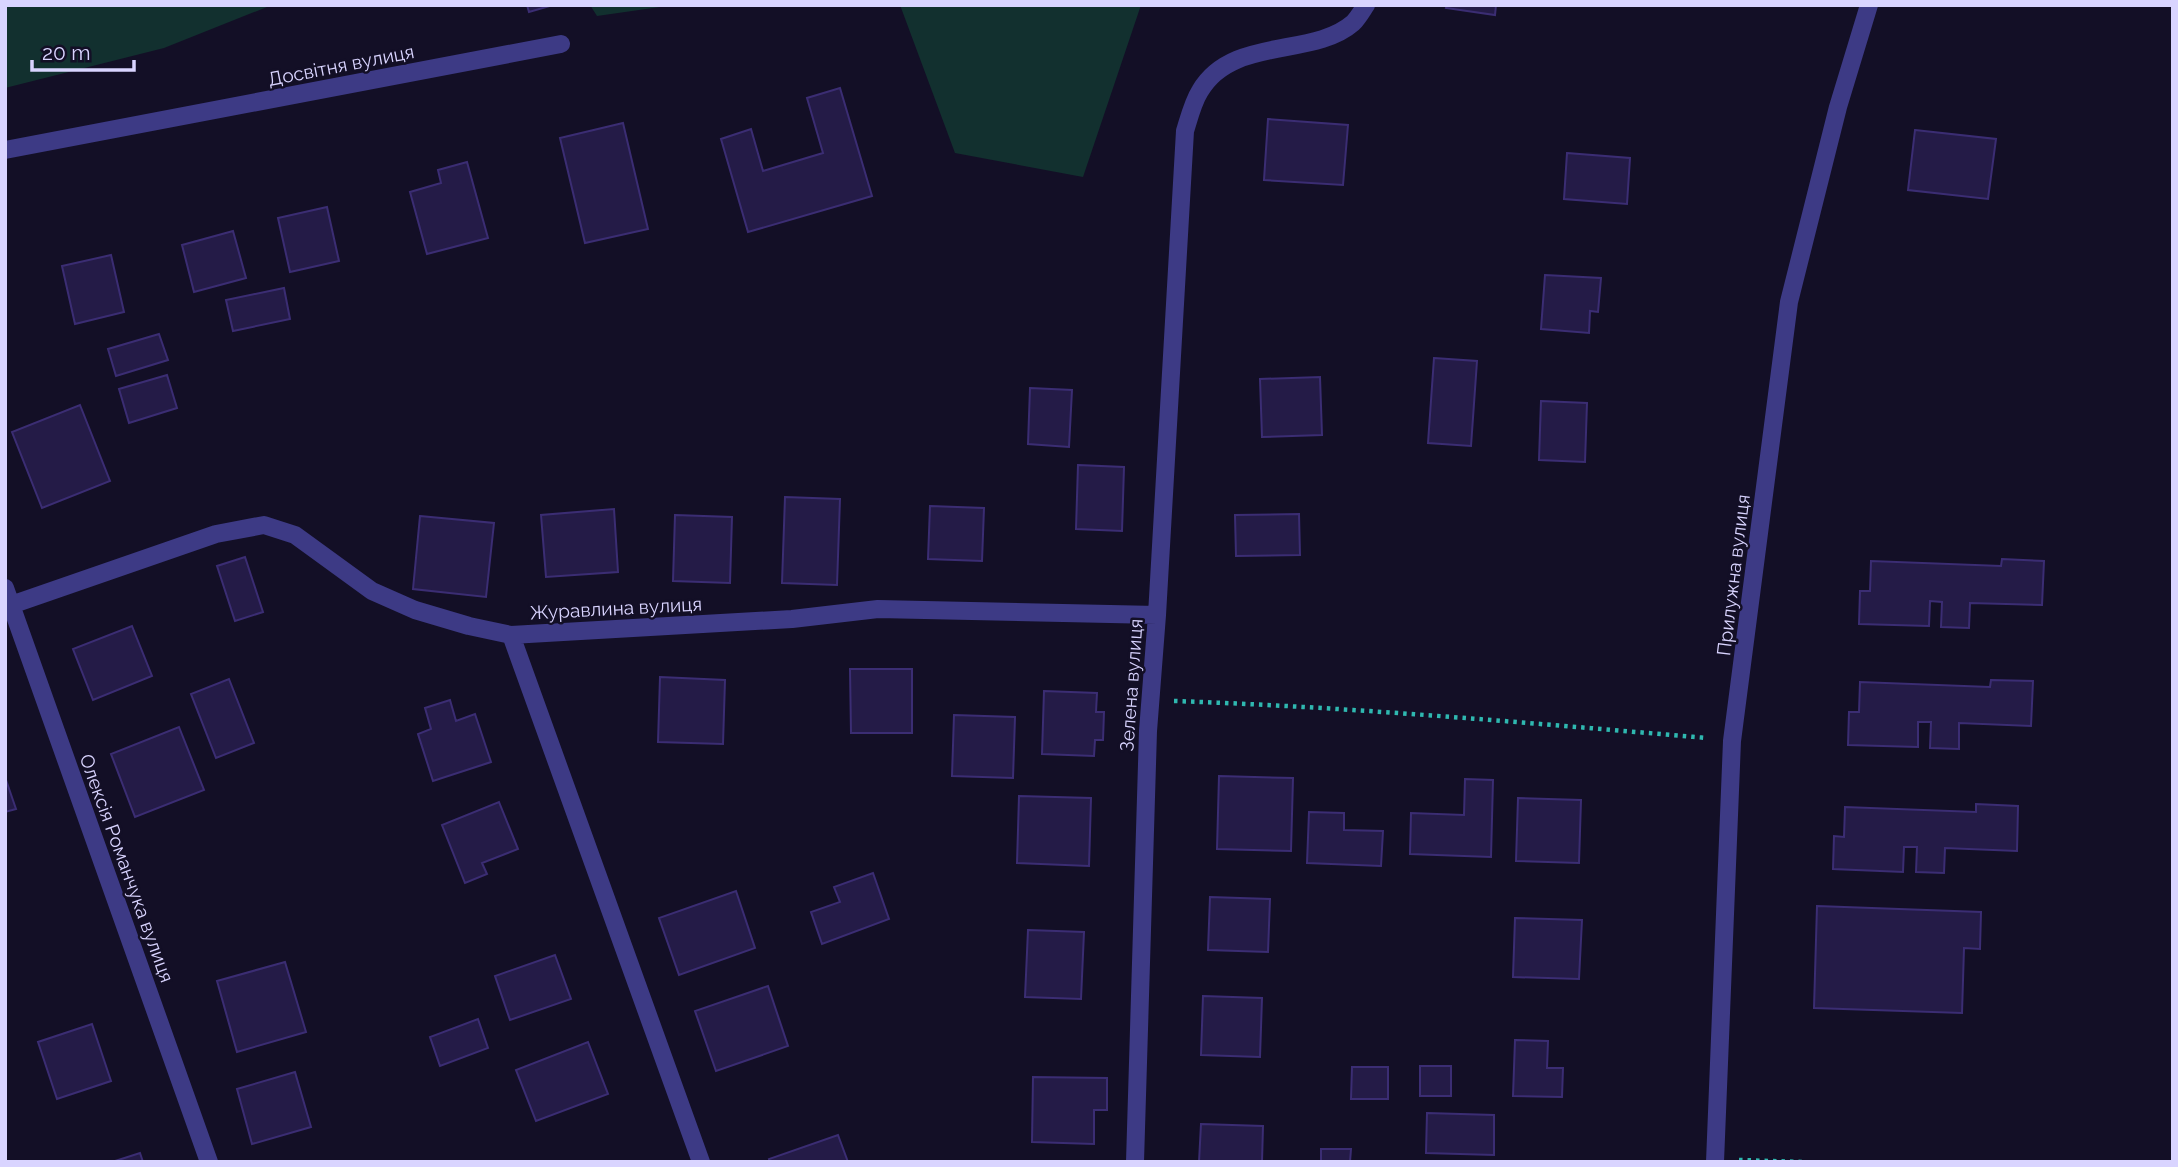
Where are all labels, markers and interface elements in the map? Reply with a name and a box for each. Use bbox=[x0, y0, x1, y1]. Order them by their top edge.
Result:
scale bar bbox=[32, 28, 133, 72]
text: 20 m bbox=[42, 40, 90, 65]
street label: Досвітня вулиця bbox=[266, 40, 416, 90]
street label: Прилужна вулиця bbox=[1712, 493, 1754, 657]
street label: Журавлина вулиця bbox=[529, 593, 703, 623]
street label: Зелена вулиця bbox=[1115, 618, 1147, 752]
street label: Олексія Романчука вулиця bbox=[75, 751, 179, 985]

